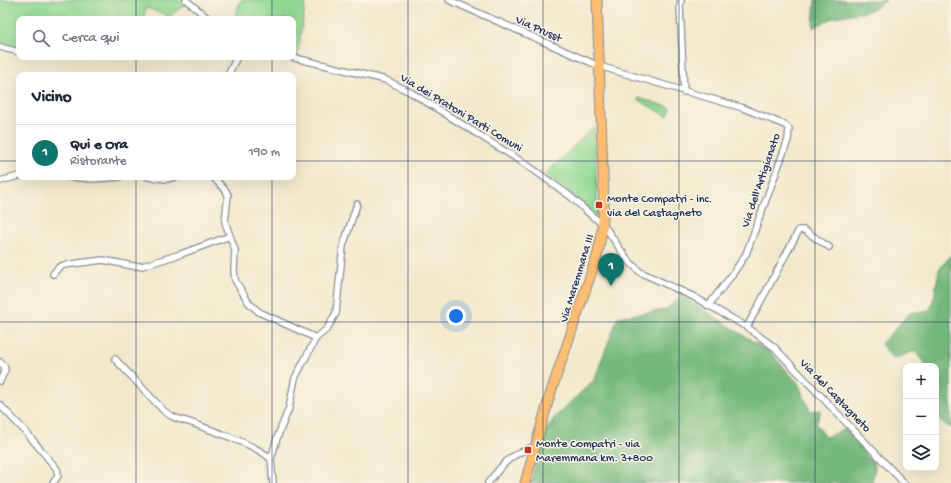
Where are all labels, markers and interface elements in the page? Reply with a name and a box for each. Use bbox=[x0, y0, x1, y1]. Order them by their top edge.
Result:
street label: Via Prusst bbox=[512, 13, 564, 47]
search box bbox=[16, 16, 296, 60]
icon: search bbox=[30, 27, 52, 49]
text: Cerca qui bbox=[62, 29, 119, 47]
street label: Via dei Pratoni Parti Comuni bbox=[396, 71, 525, 156]
text: Vicino bbox=[32, 88, 72, 108]
street label: Via dell'Artigianato bbox=[739, 132, 785, 231]
text: Qui e Ora bbox=[70, 136, 128, 154]
text: 1 bbox=[42, 145, 48, 160]
text: 190 m bbox=[249, 145, 280, 160]
text: Ristorante bbox=[70, 154, 126, 169]
place label: Monte Compatri - inc. via del Castagneto bbox=[607, 193, 712, 221]
marker: Monte Compatri - inc. via del Castagneto bbox=[594, 200, 604, 210]
street label: Via Maremmana III bbox=[558, 233, 598, 325]
pin: 1 bbox=[598, 253, 624, 286]
your location bbox=[446, 306, 466, 326]
street label: Via del Castagneto bbox=[795, 356, 873, 436]
map controls bbox=[903, 363, 939, 471]
button: + bbox=[903, 363, 939, 399]
button: − bbox=[903, 399, 939, 435]
button: layers bbox=[903, 435, 939, 471]
place label: Monte Compatri - via Maremmana km. 3+800 bbox=[536, 438, 653, 466]
marker: Monte Compatri - via Maremmana km. 3+800 bbox=[523, 445, 533, 455]

